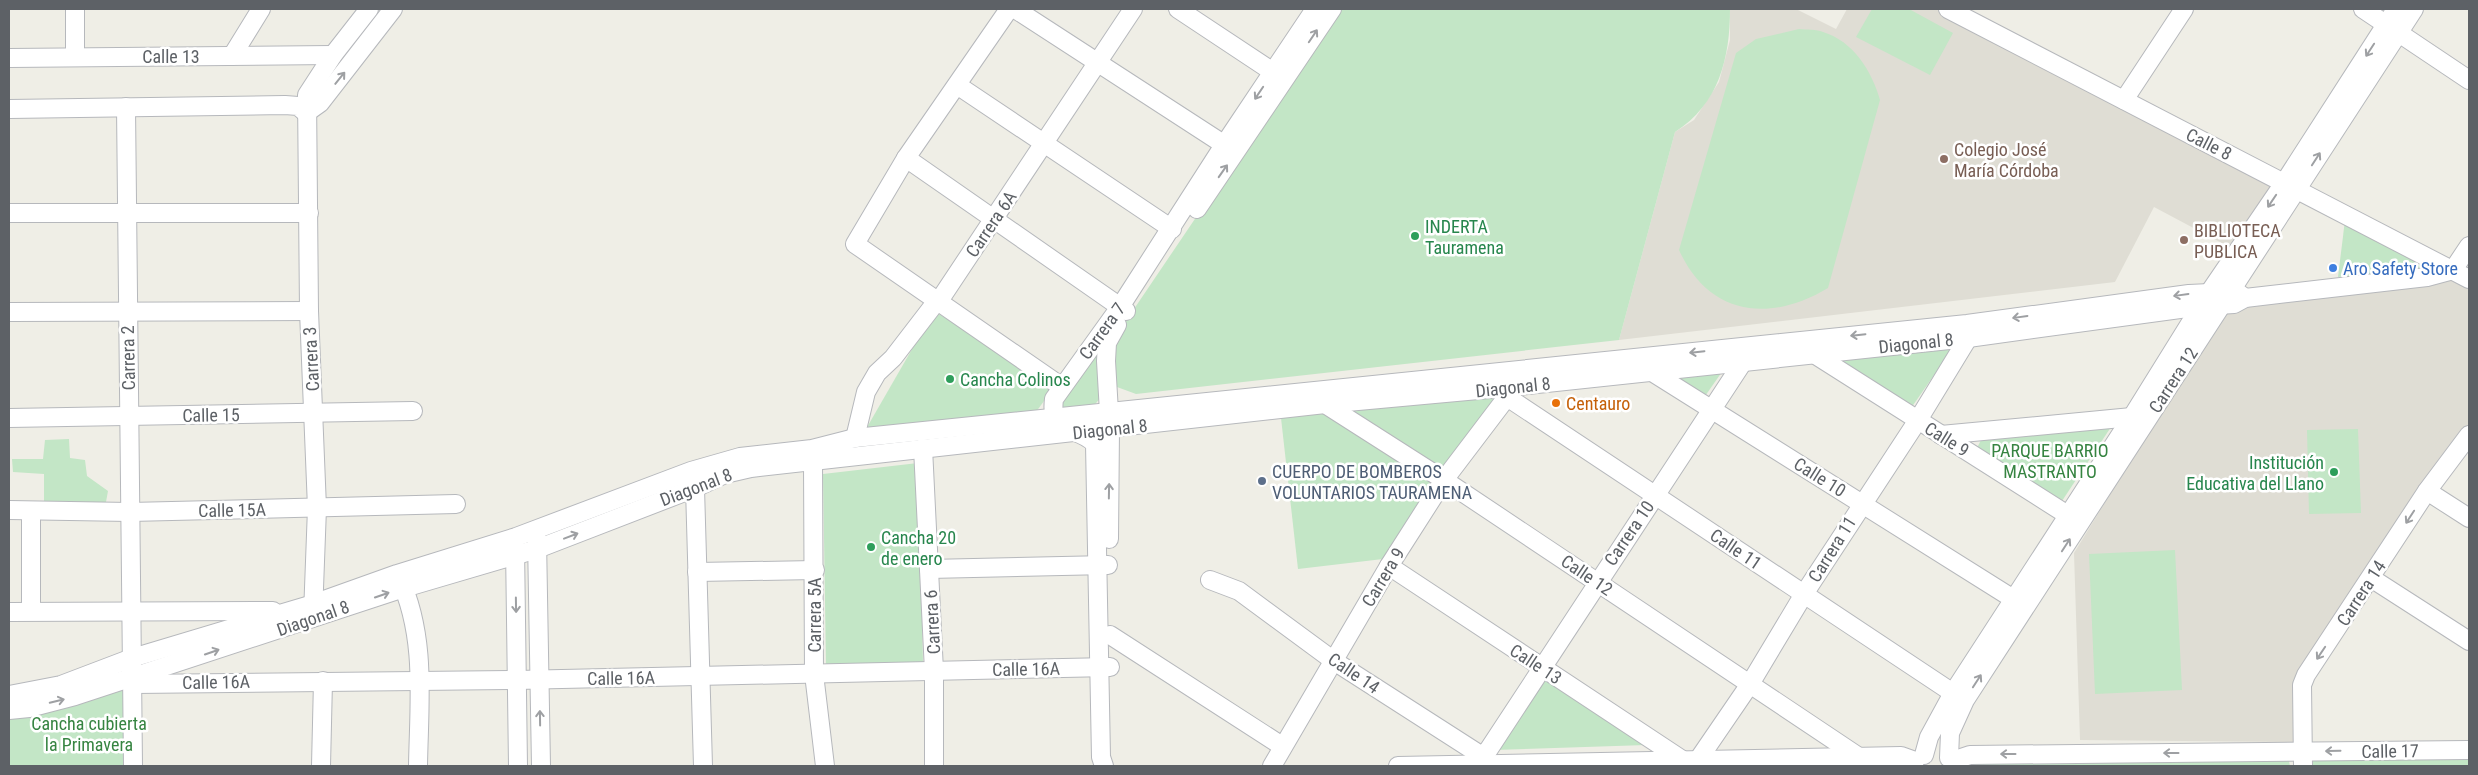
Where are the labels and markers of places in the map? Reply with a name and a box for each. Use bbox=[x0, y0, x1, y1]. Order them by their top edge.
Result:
place label: Colegio José María Córdoba bbox=[1954, 139, 2059, 181]
marker: Colegio José María Córdoba bbox=[1938, 153, 1950, 165]
place label: INDERTA Tauramena bbox=[1425, 216, 1504, 258]
place label: BIBLIOTECA PUBLICA bbox=[2194, 220, 2281, 262]
marker: INDERTA Tauramena bbox=[1409, 230, 1421, 242]
marker: BIBLIOTECA PUBLICA bbox=[2178, 234, 2190, 246]
place label: Aro Safety Store bbox=[2343, 258, 2458, 279]
marker: Aro Safety Store bbox=[2327, 262, 2339, 274]
place label: Cancha Colinos bbox=[960, 369, 1071, 390]
marker: Cancha Colinos bbox=[944, 373, 956, 385]
place label: Centauro bbox=[1566, 393, 1630, 414]
marker: Centauro bbox=[1550, 397, 1562, 409]
place label: Institución Educativa del Llano bbox=[2186, 452, 2324, 494]
place label: CUERPO DE BOMBEROS VOLUNTARIOS TAURAMENA bbox=[1272, 461, 1473, 503]
marker: Institución Educativa del Llano bbox=[2328, 466, 2340, 478]
marker: CUERPO DE BOMBEROS VOLUNTARIOS TAURAMENA bbox=[1256, 475, 1268, 487]
place label: Cancha 20 de enero bbox=[881, 527, 956, 569]
marker: Cancha 20 de enero bbox=[865, 541, 877, 553]

